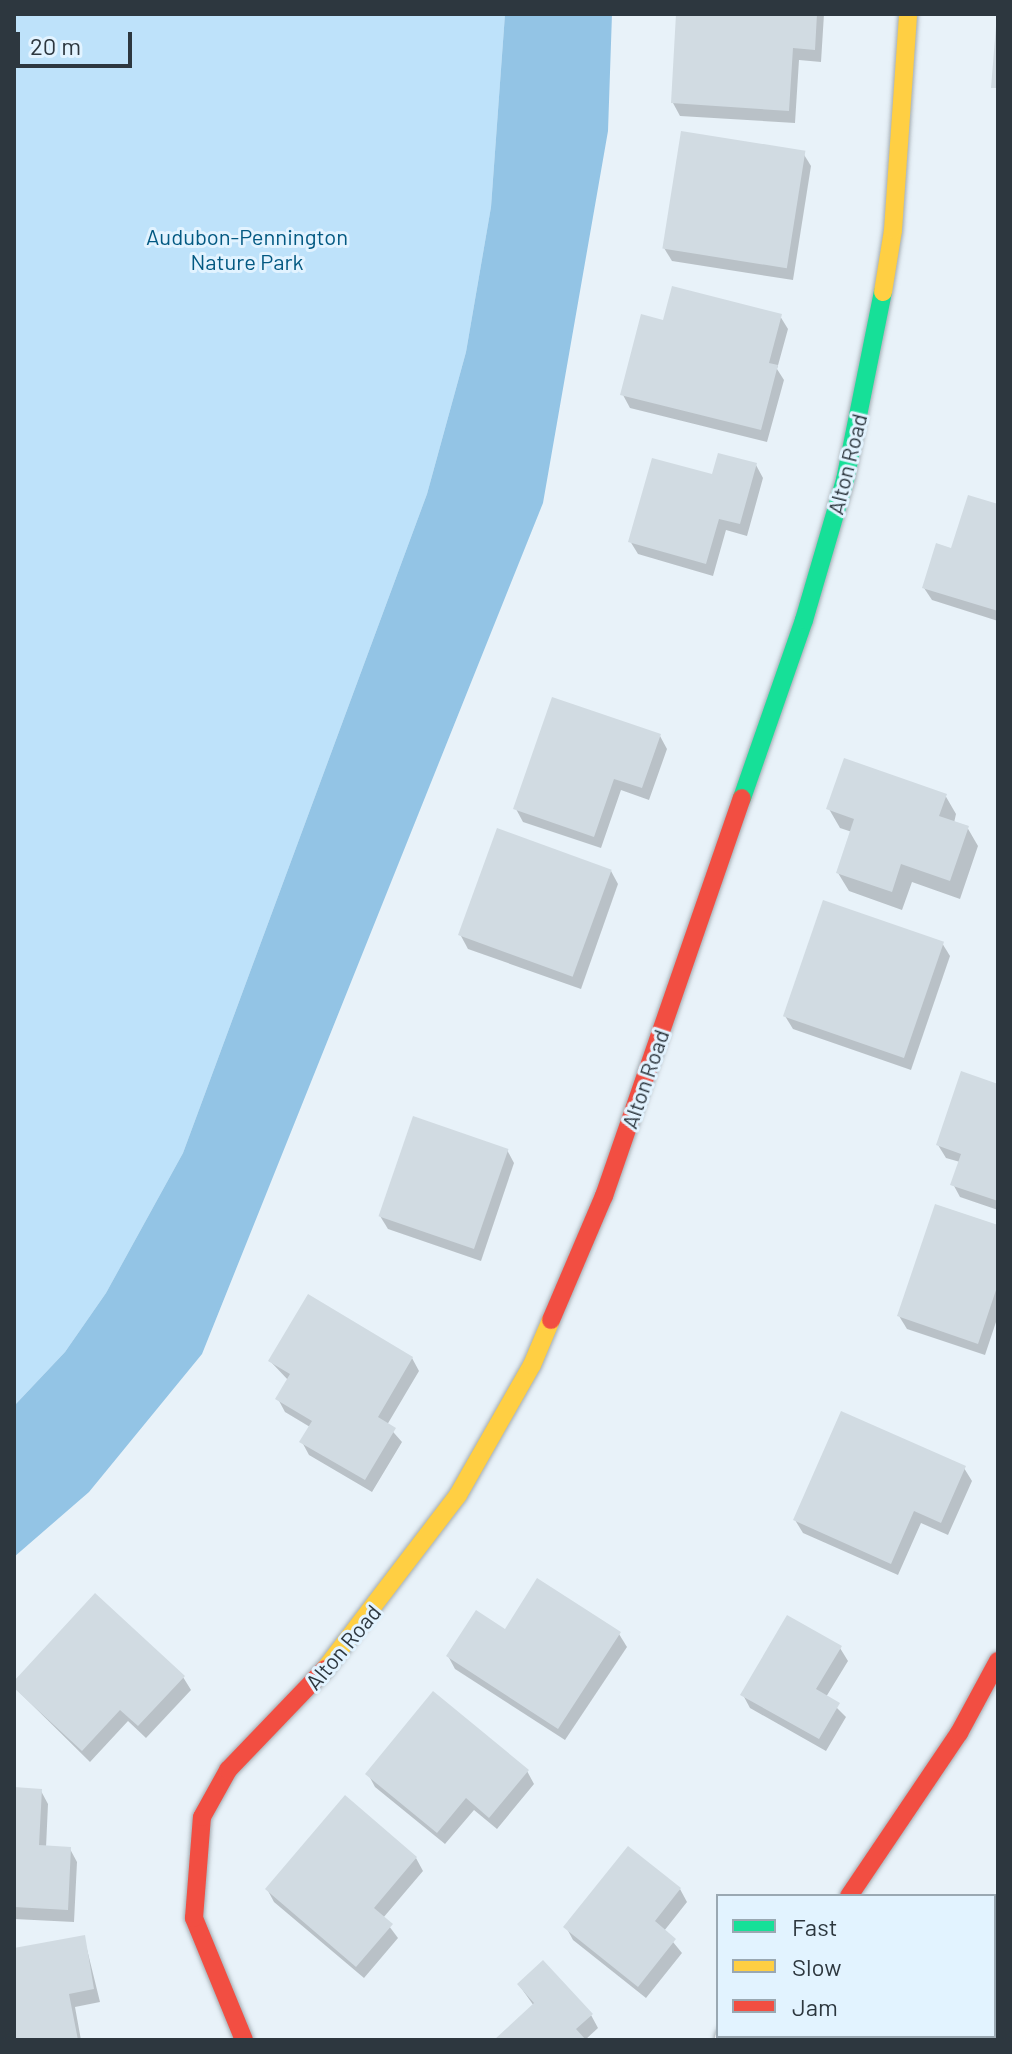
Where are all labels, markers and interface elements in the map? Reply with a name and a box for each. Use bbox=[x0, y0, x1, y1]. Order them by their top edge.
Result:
scale bar bbox=[20, 16, 136, 66]
text: 20 m bbox=[30, 31, 81, 60]
park label: Audubon-Pennington Nature Park bbox=[146, 223, 348, 274]
street label: Alton Road bbox=[822, 411, 872, 517]
street label: Alton Road bbox=[616, 1026, 674, 1132]
street label: Alton Road bbox=[300, 1599, 386, 1695]
legend bbox=[716, 1894, 996, 2038]
text: Fast bbox=[792, 1912, 837, 1941]
text: Slow bbox=[792, 1952, 841, 1981]
text: Jam bbox=[792, 1992, 838, 2021]

